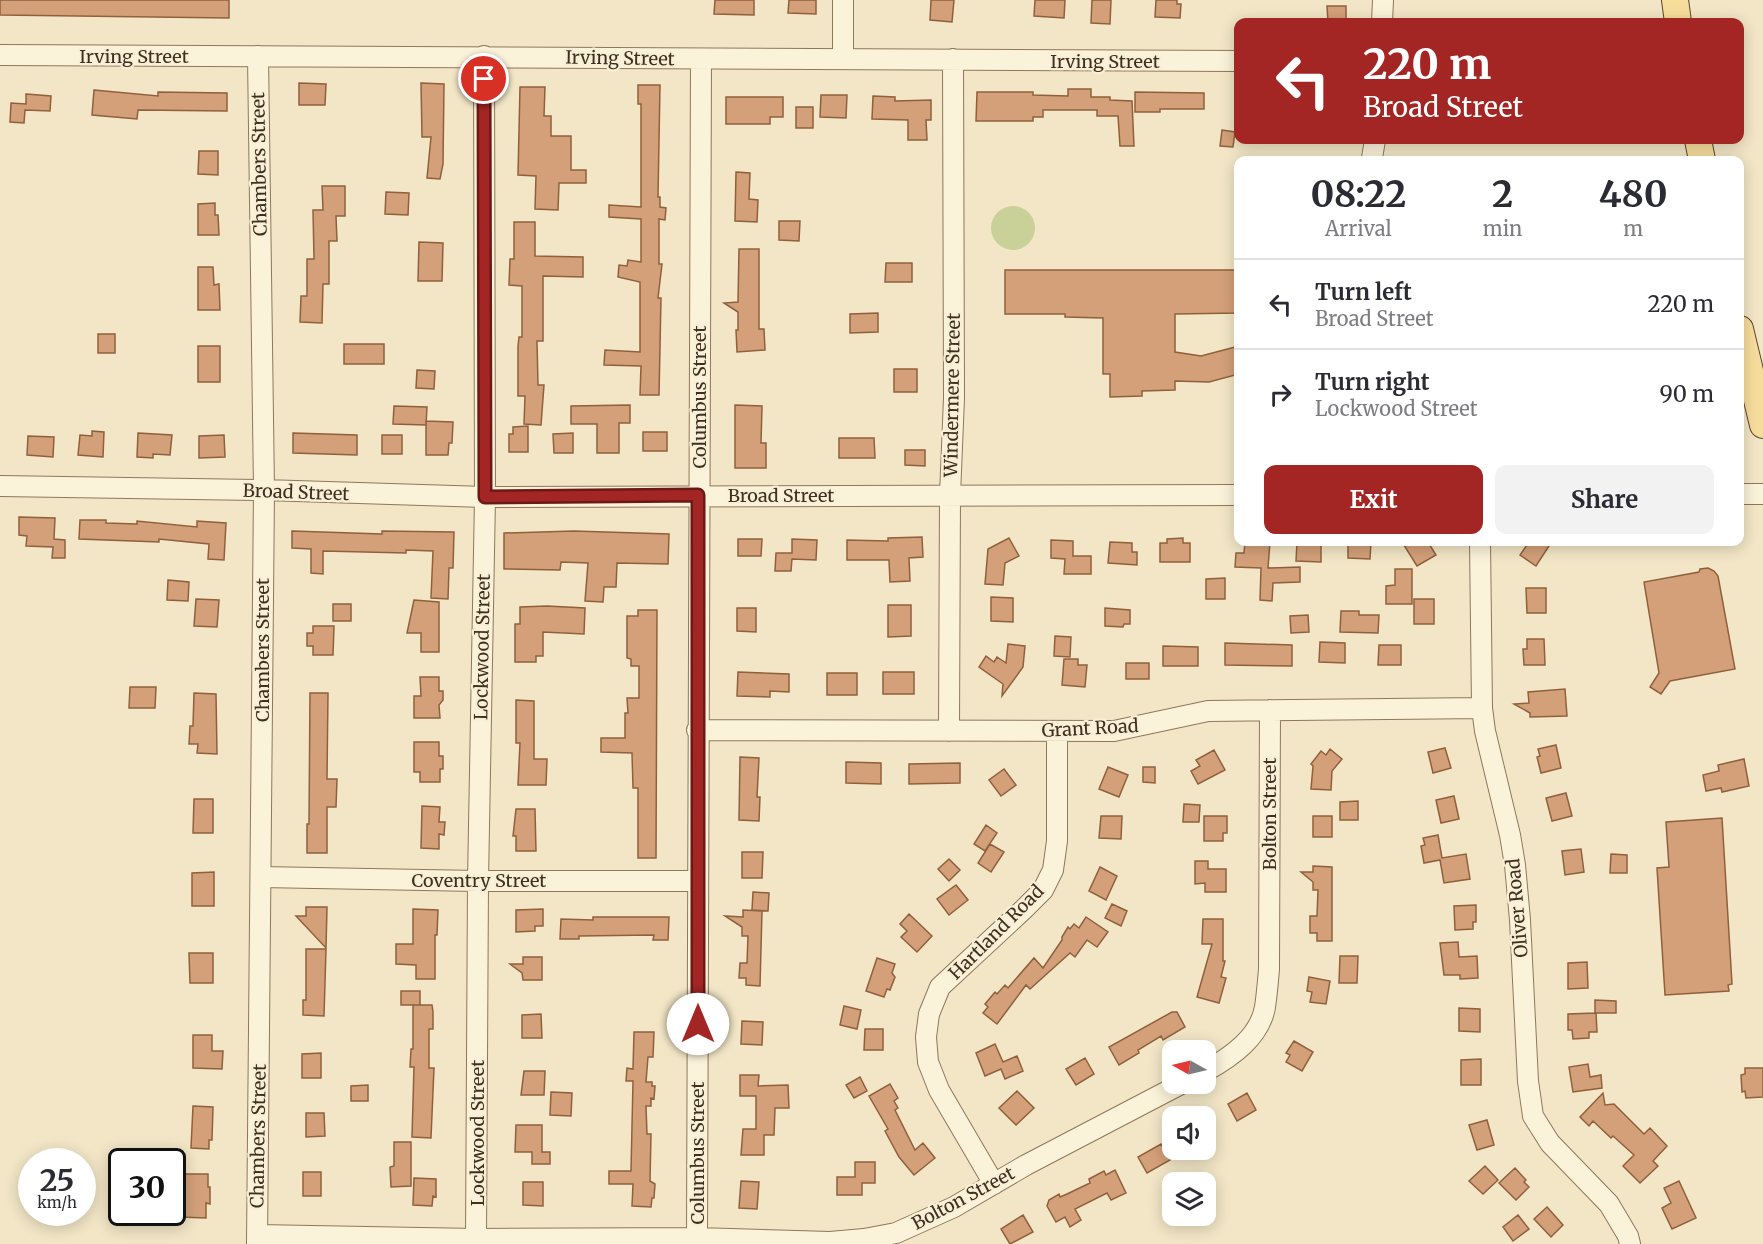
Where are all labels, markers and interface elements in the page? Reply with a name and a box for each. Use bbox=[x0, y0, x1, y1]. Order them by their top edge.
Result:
text: 220 m bbox=[1363, 38, 1491, 90]
icon: left bbox=[1264, 42, 1342, 120]
street label: Irving Street bbox=[79, 45, 189, 68]
street label: Irving Street bbox=[565, 46, 675, 70]
street label: Irving Street bbox=[1050, 50, 1160, 73]
pin bbox=[458, 53, 509, 104]
icon: arrive bbox=[467, 62, 500, 95]
text: Broad Street bbox=[1363, 90, 1523, 124]
street label: Chambers Street bbox=[246, 92, 272, 236]
text: 08:22 bbox=[1310, 172, 1406, 217]
text: 2 bbox=[1492, 172, 1513, 217]
text: 480 bbox=[1599, 172, 1667, 217]
text: Arrival bbox=[1325, 216, 1392, 241]
text: min bbox=[1483, 216, 1522, 241]
text: m bbox=[1623, 216, 1643, 241]
text: Turn left bbox=[1315, 278, 1412, 306]
icon: left bbox=[1264, 288, 1297, 321]
text: 220 m bbox=[1647, 290, 1714, 318]
text: Broad Street bbox=[1315, 306, 1434, 331]
street label: Windermere Street bbox=[939, 313, 965, 478]
street label: Columbus Street bbox=[688, 326, 711, 468]
text: Turn right bbox=[1315, 368, 1429, 396]
icon: right bbox=[1264, 378, 1297, 411]
text: 90 m bbox=[1659, 380, 1714, 408]
text: Lockwood Street bbox=[1315, 396, 1478, 421]
button: Exit bbox=[1264, 465, 1483, 534]
button: Share bbox=[1495, 465, 1714, 534]
street label: Broad Street bbox=[242, 479, 350, 505]
street label: Broad Street bbox=[728, 484, 834, 507]
street label: Lockwood Street bbox=[469, 574, 495, 720]
street label: Chambers Street bbox=[251, 578, 274, 722]
street label: Grant Road bbox=[1041, 714, 1139, 742]
street label: Bolton Street bbox=[1258, 757, 1281, 871]
street label: Oliver Road bbox=[1501, 857, 1533, 959]
street label: Coventry Street bbox=[412, 869, 546, 892]
street label: Hartland Road bbox=[944, 880, 1048, 984]
position arrow bbox=[666, 992, 730, 1056]
north arrow bbox=[1162, 1040, 1216, 1094]
map controls bbox=[1162, 1040, 1216, 1226]
street label: Lockwood Street bbox=[466, 1060, 489, 1206]
street label: Chambers Street bbox=[245, 1064, 271, 1208]
street label: Columbus Street bbox=[686, 1082, 709, 1224]
button: sound bbox=[1162, 1106, 1216, 1160]
speed limit sign: 30 bbox=[108, 1148, 186, 1226]
text: 25 bbox=[40, 1161, 74, 1199]
street label: Bolton Street bbox=[908, 1161, 1018, 1235]
button: layers bbox=[1162, 1172, 1216, 1226]
text: km/h bbox=[37, 1193, 77, 1212]

